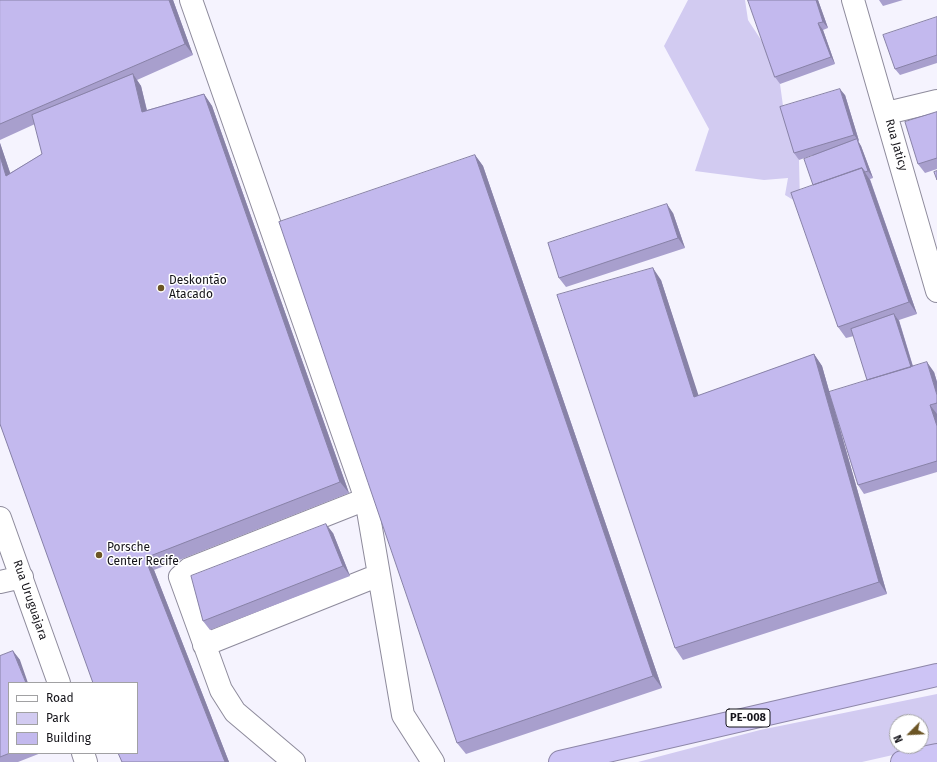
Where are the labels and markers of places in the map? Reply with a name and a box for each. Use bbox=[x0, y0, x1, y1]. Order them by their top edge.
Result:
place label: Deskontão Atacado bbox=[169, 274, 227, 302]
marker: Deskontão Atacado bbox=[156, 283, 166, 293]
place label: Porsche Center Recife bbox=[107, 541, 179, 569]
marker: Porsche Center Recife bbox=[94, 550, 104, 560]

